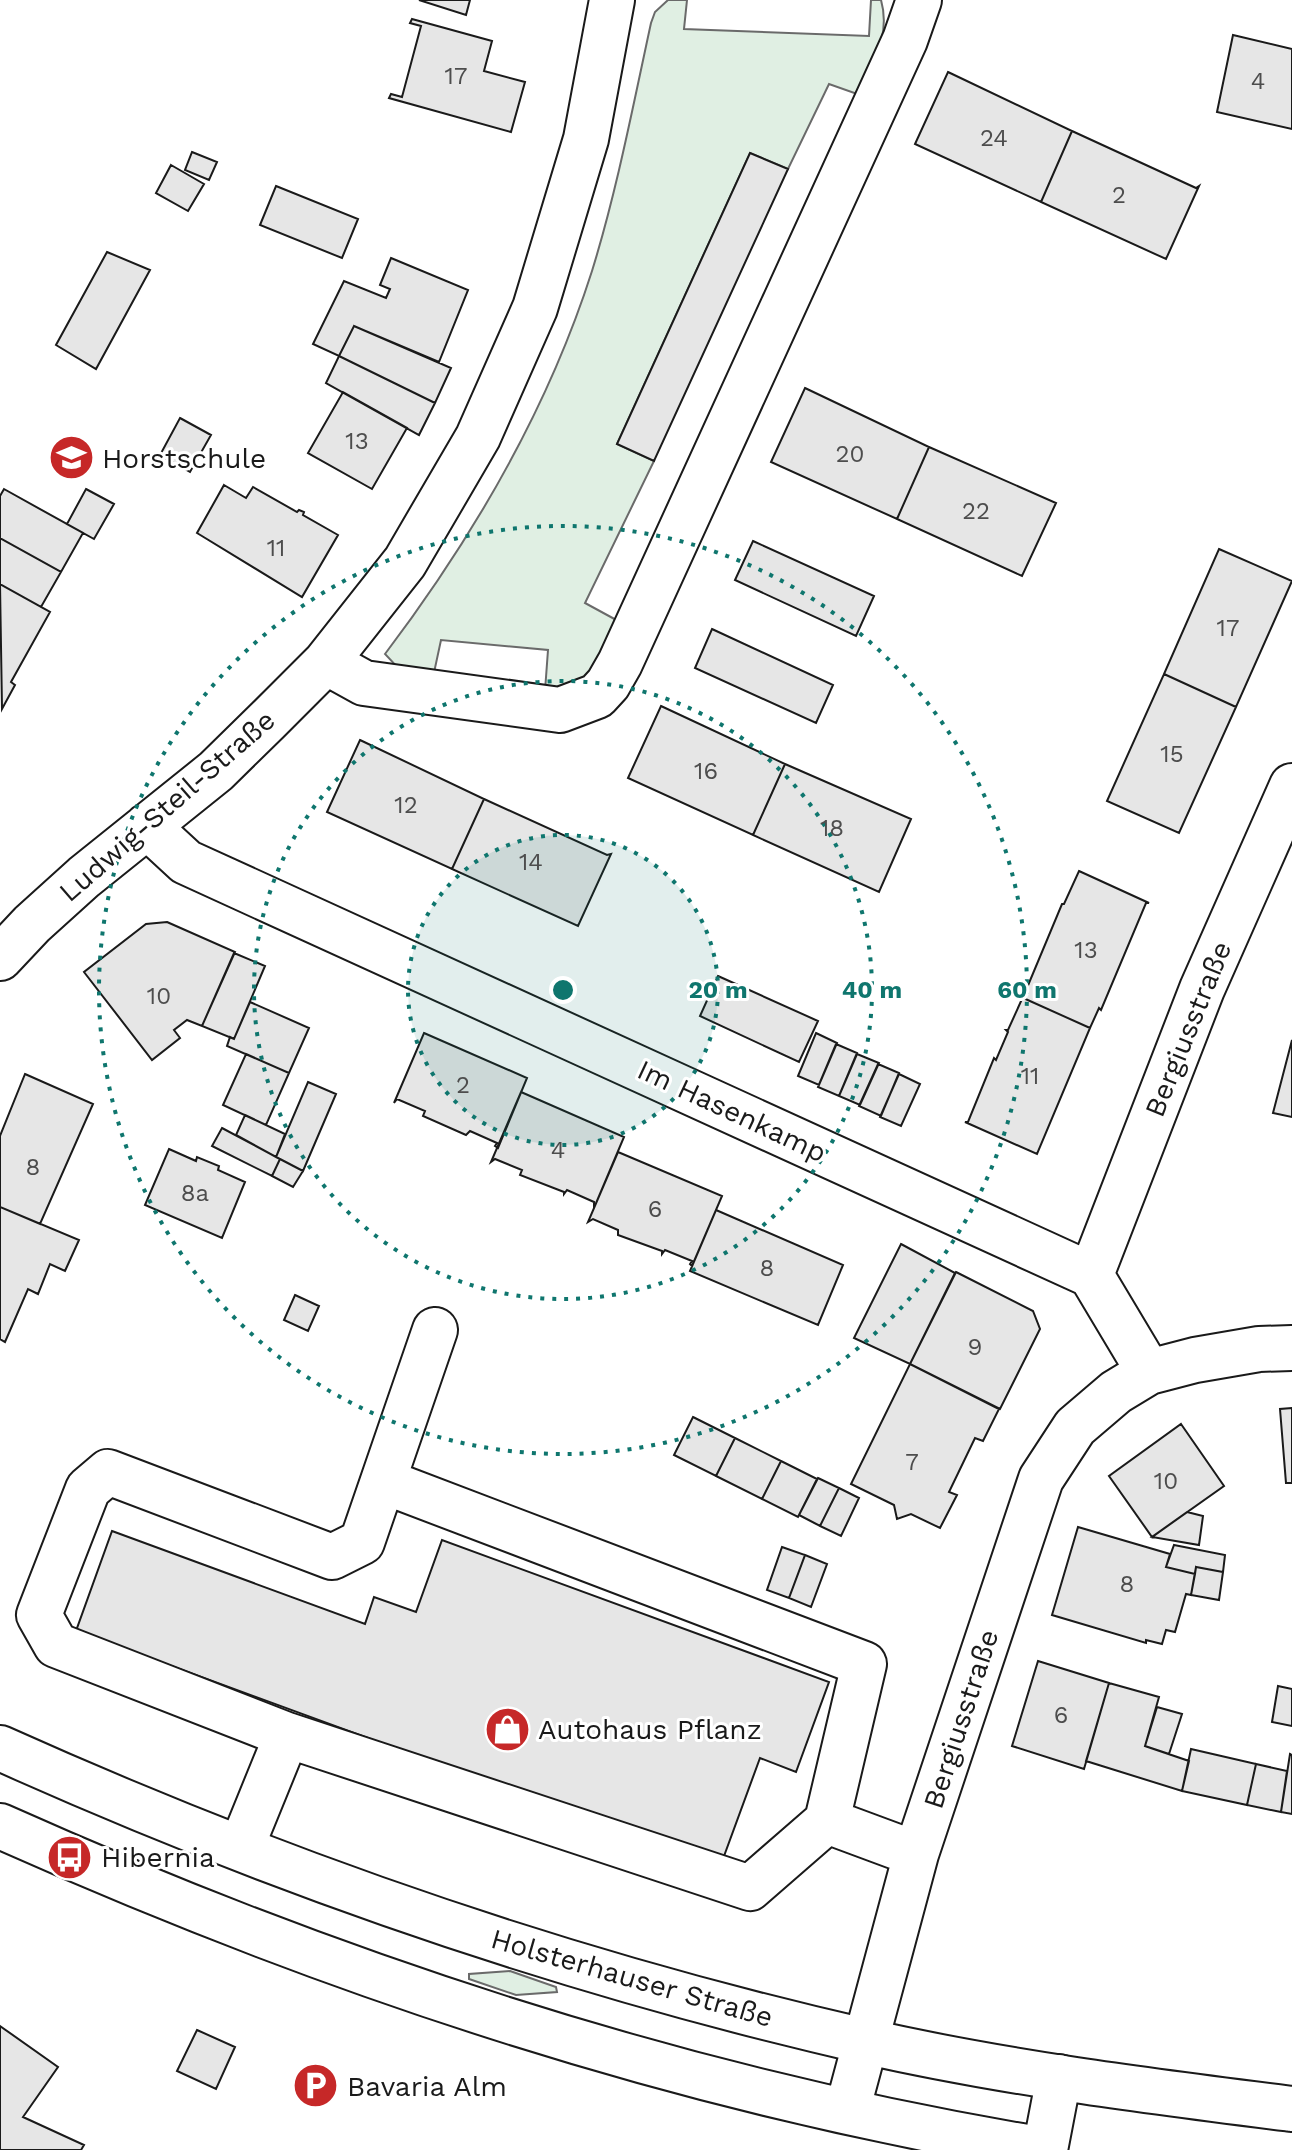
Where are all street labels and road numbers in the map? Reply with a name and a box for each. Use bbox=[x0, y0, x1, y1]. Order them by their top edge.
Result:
street label: Ludwig-Steil-Straße bbox=[52, 703, 282, 909]
street label: Bergiusstraße bbox=[1138, 936, 1238, 1122]
street label: Im Hasenkamp bbox=[632, 1053, 832, 1169]
street label: Bergiusstraße bbox=[917, 1625, 1005, 1813]
street label: Holsterhauser Straße bbox=[487, 1922, 777, 2034]

